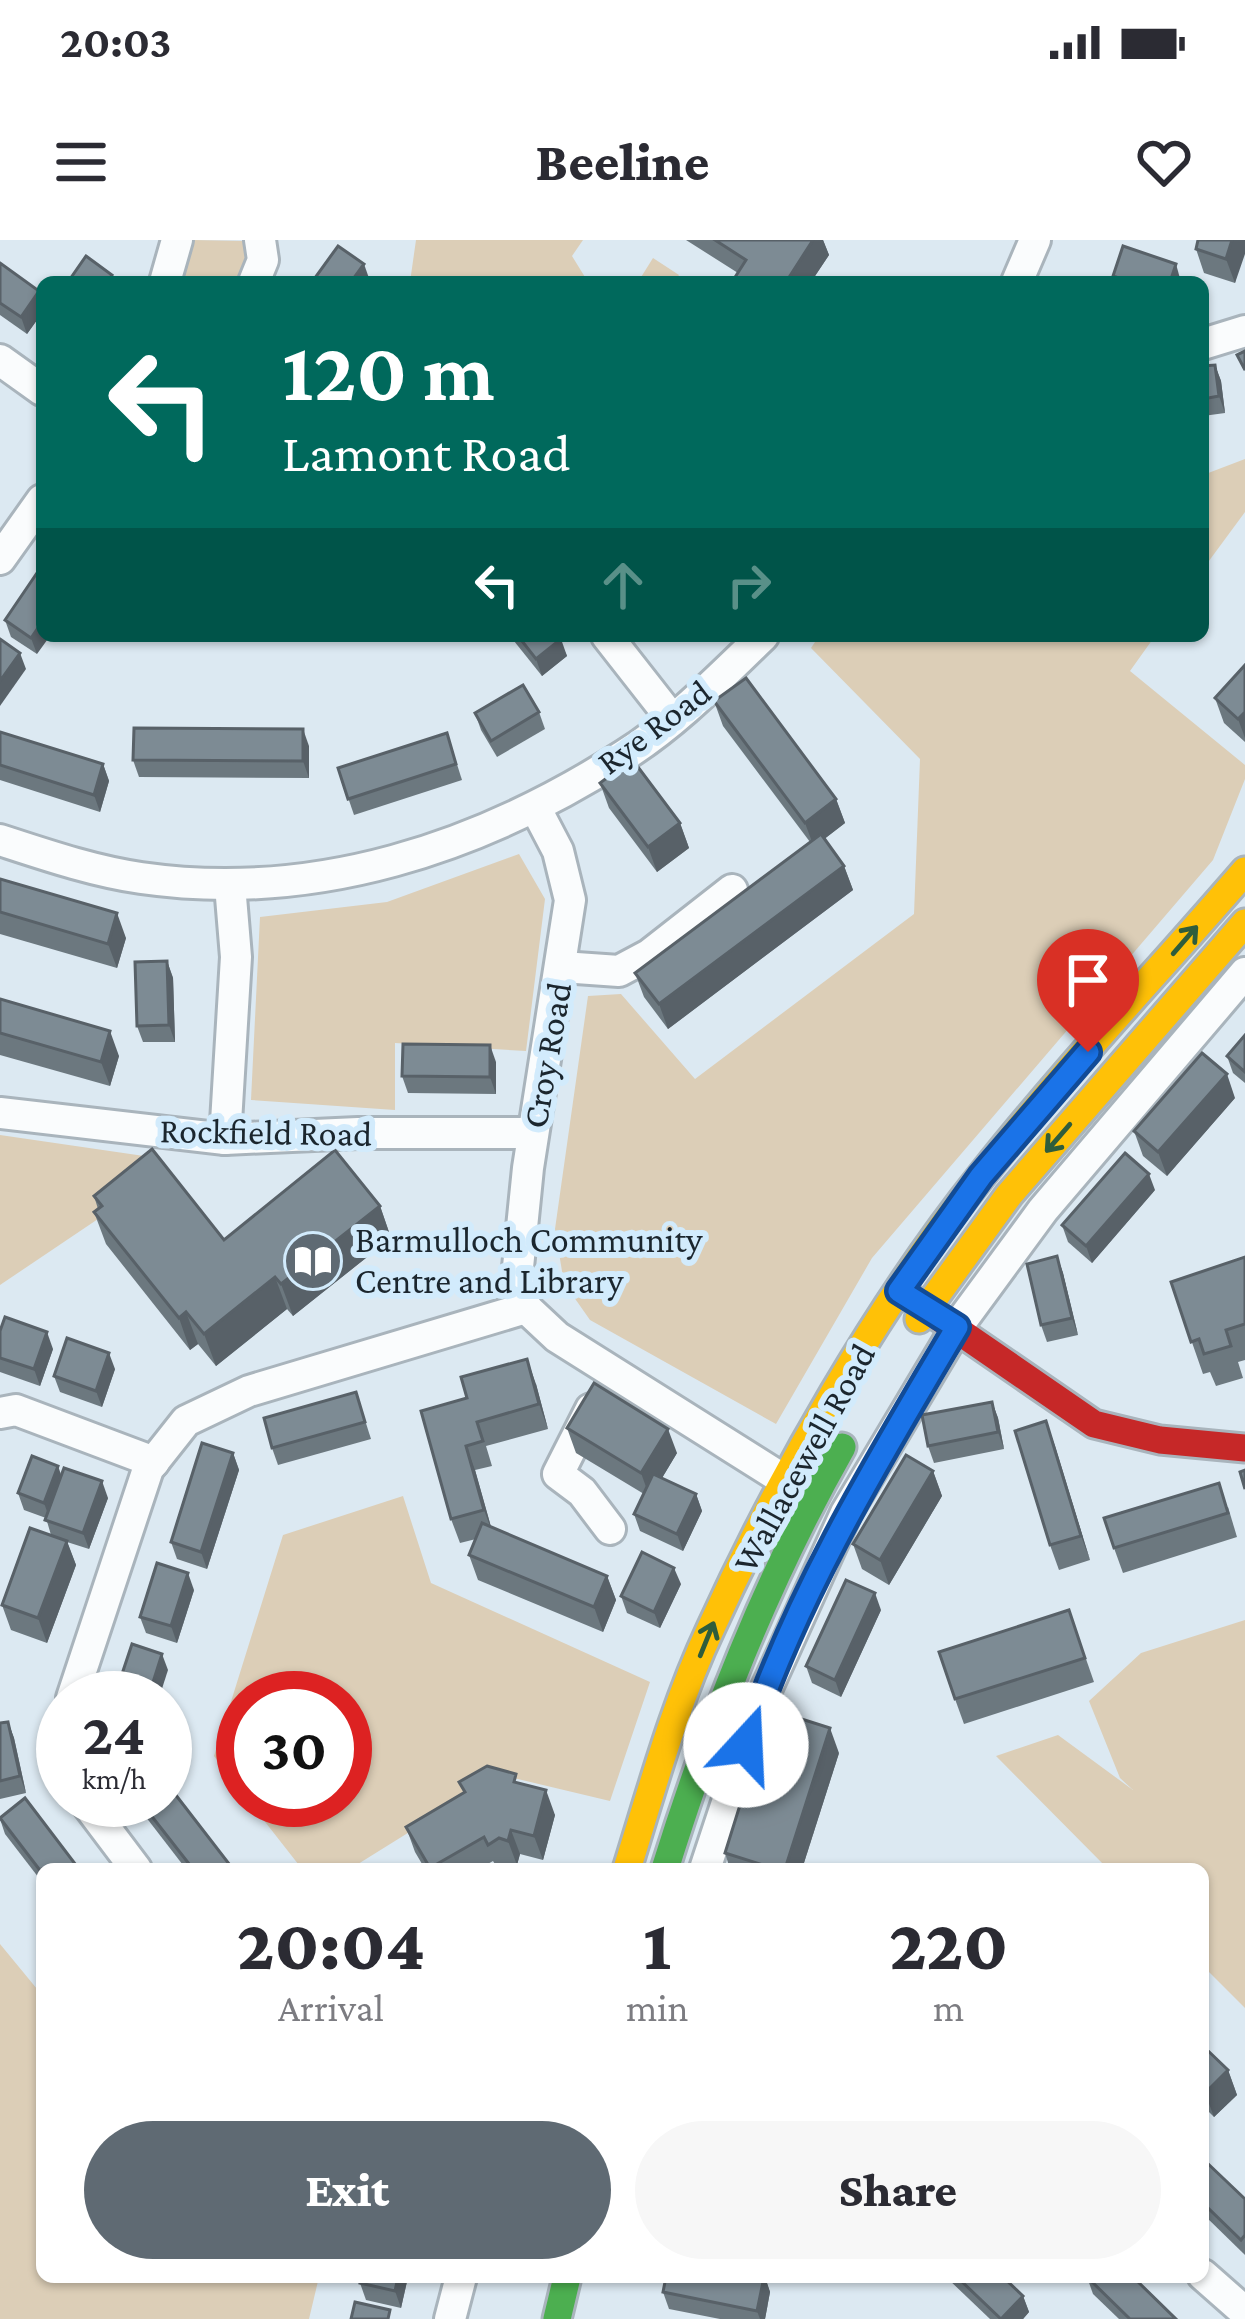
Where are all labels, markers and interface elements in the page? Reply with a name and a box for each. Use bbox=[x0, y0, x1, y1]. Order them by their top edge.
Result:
text: 20:03 bbox=[60, 17, 171, 67]
icon: menu bbox=[48, 129, 114, 195]
icon: heart bbox=[1131, 129, 1197, 195]
text: Beeline bbox=[535, 132, 710, 192]
icon: left bbox=[84, 324, 240, 480]
text: 120 m bbox=[282, 325, 495, 418]
text: Lamont Road bbox=[282, 423, 571, 483]
icon: left bbox=[464, 552, 530, 618]
icon: ahead bbox=[590, 552, 656, 618]
icon: right bbox=[716, 552, 782, 618]
street label: Rye Road bbox=[590, 672, 718, 782]
one-way arrow bbox=[1171, 925, 1198, 956]
pin bbox=[1037, 929, 1139, 1052]
icon: arrive bbox=[1055, 947, 1121, 1013]
street label: Croy Road bbox=[515, 979, 580, 1131]
street label: Rockfield Road bbox=[159, 1110, 373, 1154]
one-way arrow bbox=[1045, 1122, 1072, 1153]
place label: Barmulloch Community Centre and Library bbox=[355, 1220, 703, 1301]
library icon: Barmulloch Community Centre and Library bbox=[282, 1230, 344, 1292]
street label: Wallacewell Road bbox=[725, 1337, 883, 1579]
one-way arrow bbox=[698, 1622, 719, 1659]
speed limit sign: 30 bbox=[216, 1671, 372, 1827]
position arrow bbox=[683, 1682, 809, 1808]
text: 24 bbox=[83, 1700, 145, 1767]
text: km/h bbox=[82, 1762, 146, 1795]
text: 20:04 bbox=[237, 1904, 425, 1984]
text: 1 bbox=[643, 1904, 671, 1984]
text: 220 bbox=[889, 1904, 1008, 1984]
text: Arrival bbox=[278, 1986, 384, 2029]
text: min bbox=[626, 1986, 688, 2029]
text: m bbox=[933, 1986, 964, 2029]
button: Exit bbox=[84, 2121, 611, 2259]
button: Share bbox=[635, 2121, 1161, 2259]

